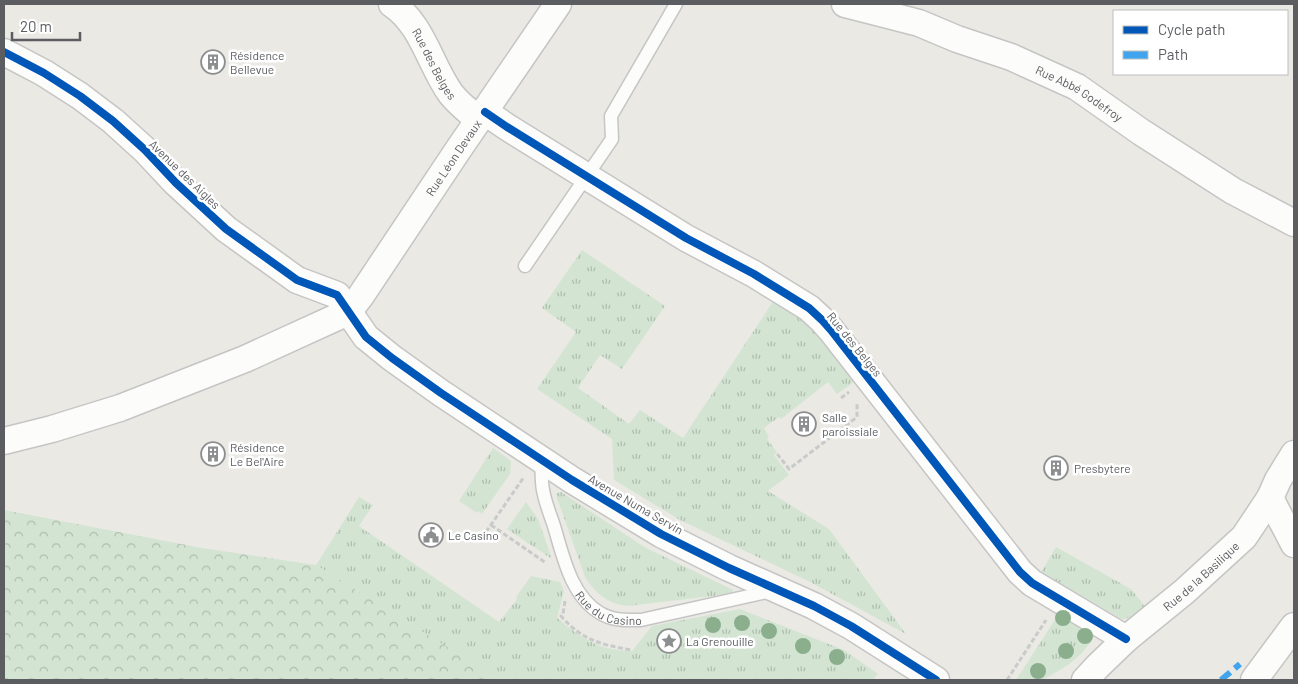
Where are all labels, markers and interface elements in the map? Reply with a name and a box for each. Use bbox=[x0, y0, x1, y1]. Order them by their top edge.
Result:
scale bar bbox=[12, 10, 80, 42]
legend bbox=[1113, 10, 1288, 75]
text: 20 m bbox=[20, 17, 52, 35]
text: Cycle path bbox=[1158, 20, 1225, 38]
street label: Rue des Belges bbox=[410, 25, 460, 102]
text: Path bbox=[1158, 45, 1188, 63]
place label: Résidence Bellevue bbox=[230, 48, 284, 76]
building icon: Résidence Bellevue bbox=[200, 49, 226, 75]
street label: Rue Abbé Godefroy bbox=[1034, 62, 1126, 124]
street label: Rue Léon Devaux bbox=[423, 117, 484, 198]
street label: Avenue des Aigles bbox=[147, 137, 224, 212]
street label: Rue des Belges bbox=[825, 309, 885, 379]
place label: Salle paroissiale bbox=[822, 410, 878, 438]
building icon: Salle paroissiale bbox=[791, 411, 817, 437]
place label: Résidence Le Bel'Aire bbox=[230, 440, 284, 468]
building icon: Résidence Le Bel'Aire bbox=[200, 441, 226, 467]
building icon: Presbytere bbox=[1043, 455, 1069, 481]
place label: Presbytere bbox=[1074, 461, 1131, 475]
street label: Avenue Numa Servin bbox=[586, 471, 686, 537]
public building icon: Le Casino bbox=[418, 522, 444, 548]
place label: Le Casino bbox=[448, 528, 499, 542]
street label: Rue de la Basilique bbox=[1160, 538, 1242, 613]
street label: Rue du Casino bbox=[573, 588, 642, 627]
place icon: La Grenouille bbox=[656, 628, 682, 654]
place label: La Grenouille bbox=[686, 634, 754, 648]

